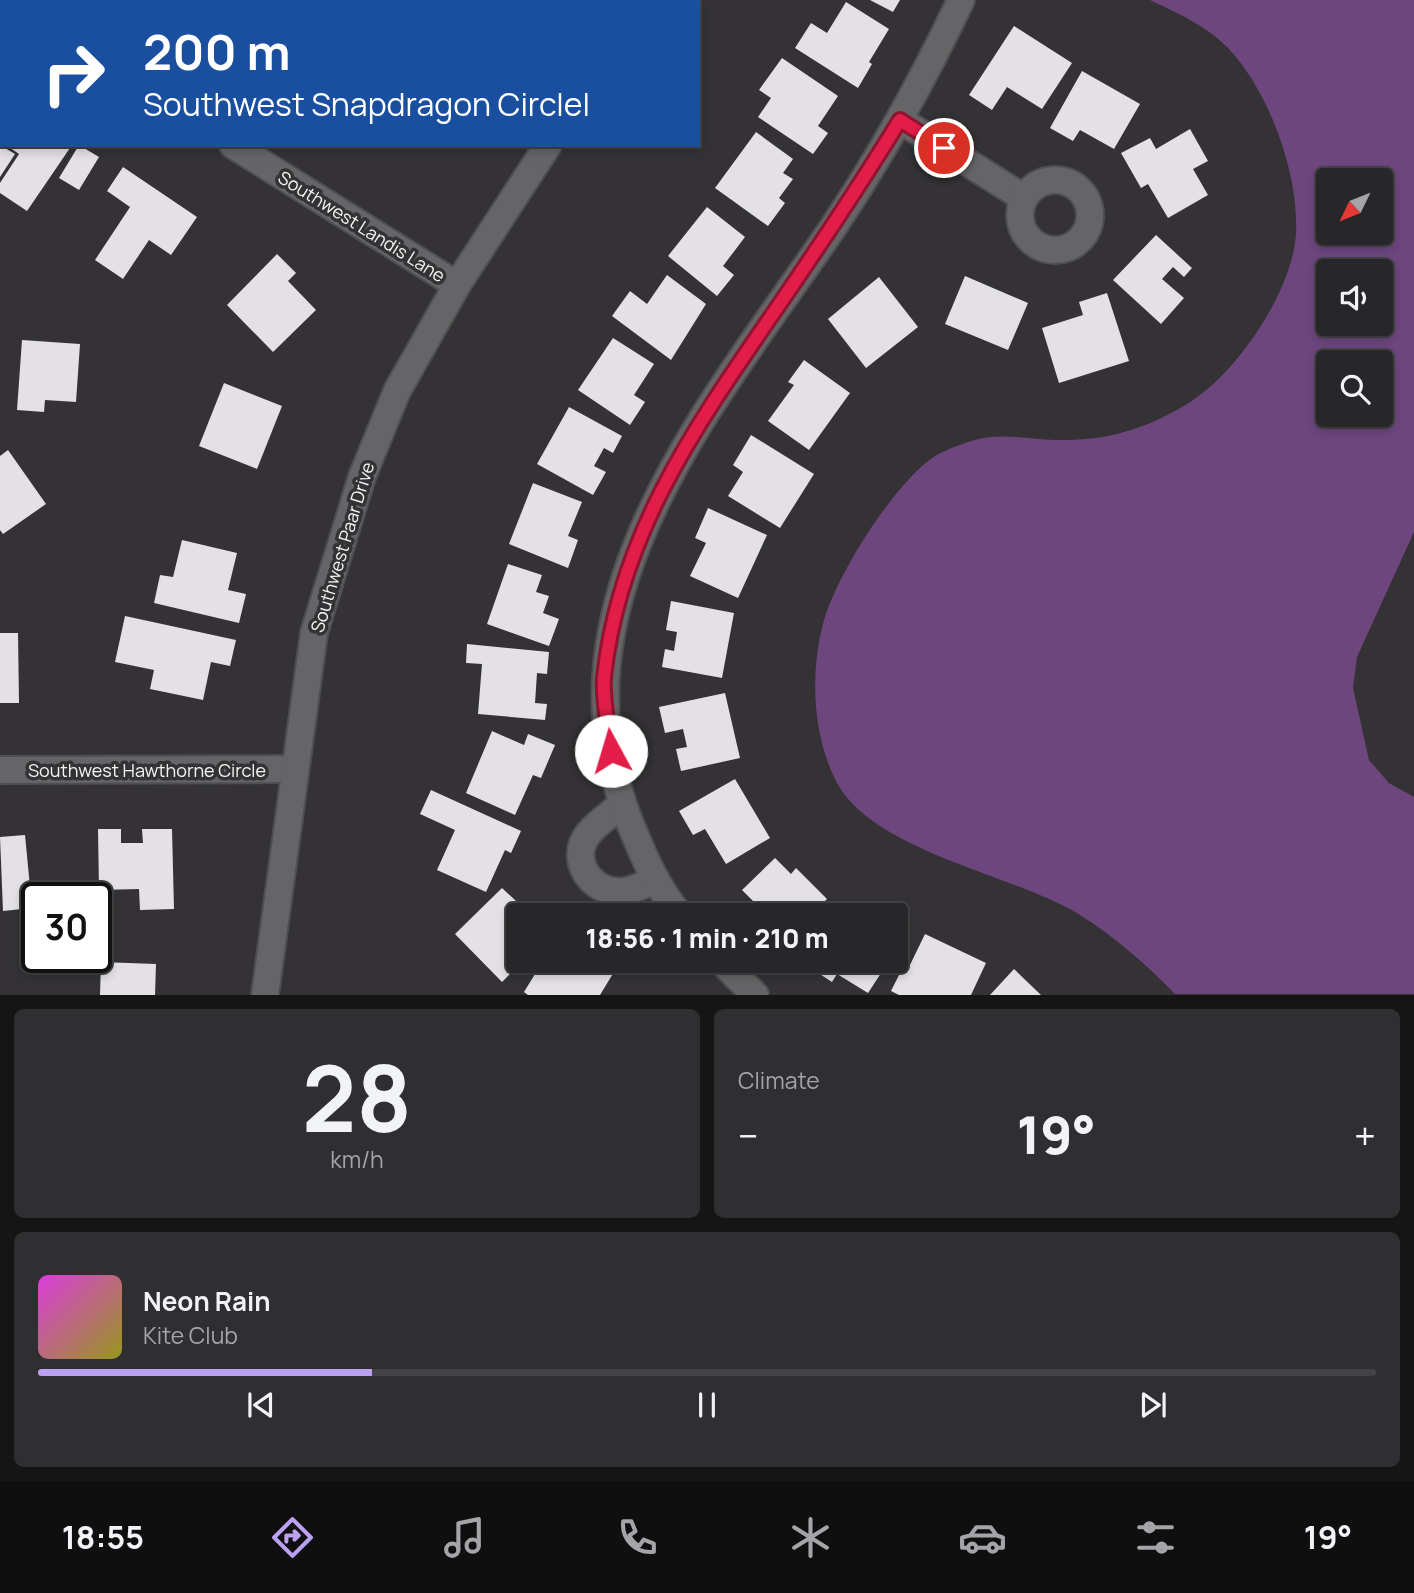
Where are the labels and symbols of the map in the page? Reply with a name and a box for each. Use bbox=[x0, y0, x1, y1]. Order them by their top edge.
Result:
pin bbox=[914, 118, 974, 178]
street label: Southwest Landis Lane bbox=[274, 165, 450, 287]
north arrow bbox=[1316, 168, 1393, 245]
street label: Southwest Paar Drive bbox=[305, 459, 379, 635]
position arrow bbox=[574, 714, 648, 788]
street label: Southwest Hawthorne Circle bbox=[28, 758, 266, 782]
speed limit sign: 30 bbox=[21, 882, 112, 973]

